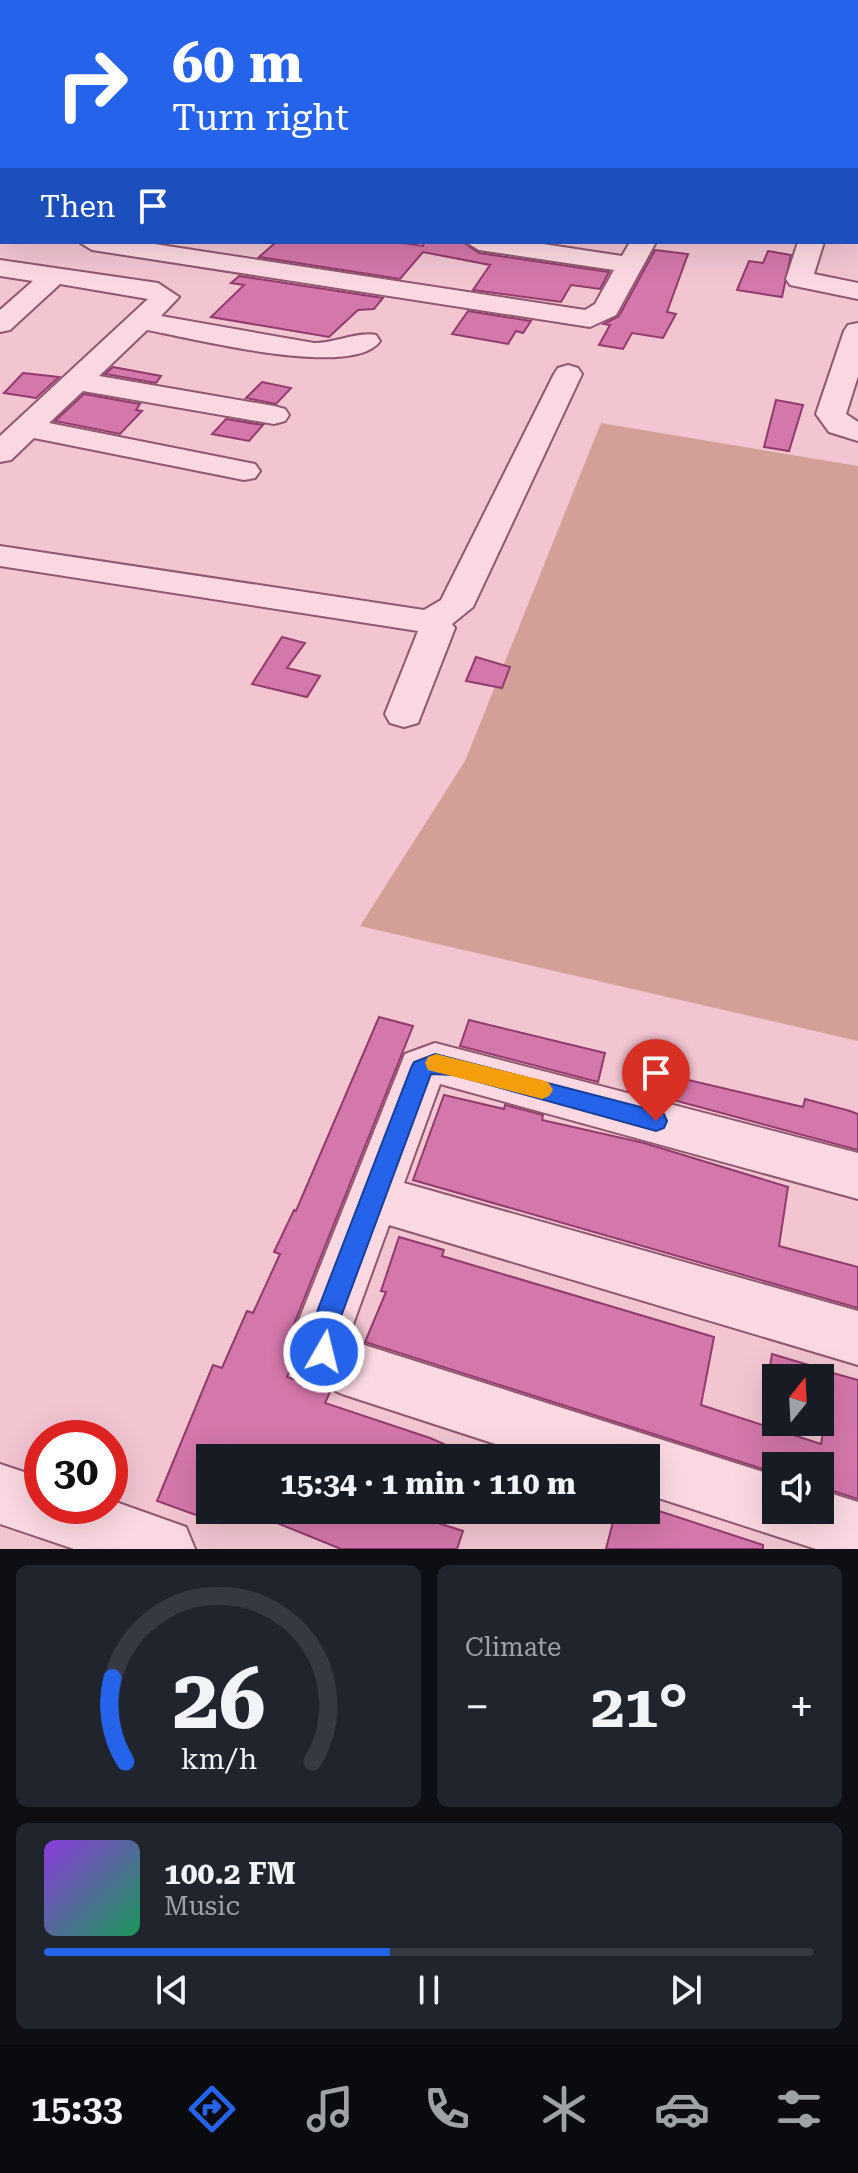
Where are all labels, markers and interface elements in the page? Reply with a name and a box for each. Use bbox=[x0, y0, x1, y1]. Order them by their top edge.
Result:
text: 60 m bbox=[172, 30, 303, 96]
icon: right bbox=[40, 32, 144, 136]
text: Turn right bbox=[172, 97, 349, 139]
icon: arrive bbox=[131, 184, 175, 228]
text: Then bbox=[40, 189, 115, 224]
pin bbox=[622, 1039, 690, 1121]
icon: arrive bbox=[634, 1051, 678, 1095]
position arrow bbox=[282, 1310, 366, 1394]
north arrow bbox=[762, 1364, 834, 1436]
map controls bbox=[762, 1364, 834, 1524]
speed limit sign: 30 bbox=[24, 1420, 128, 1524]
button: sound bbox=[762, 1452, 834, 1524]
text: 15:34 · 1 min · 110 m bbox=[280, 1466, 576, 1501]
text: Climate bbox=[465, 1632, 561, 1662]
text: 26 bbox=[172, 1651, 265, 1748]
text: 21° bbox=[591, 1671, 688, 1742]
text: − bbox=[465, 1681, 490, 1733]
text: + bbox=[789, 1681, 814, 1733]
text: km/h bbox=[180, 1742, 257, 1776]
text: 100.2 FM bbox=[164, 1856, 296, 1891]
text: Music bbox=[164, 1891, 240, 1921]
icon: previous bbox=[150, 1968, 194, 2012]
icon: pause bbox=[407, 1968, 451, 2012]
icon: next bbox=[664, 1968, 708, 2012]
icon: directions bbox=[184, 2081, 240, 2137]
icon: music bbox=[302, 2081, 358, 2137]
icon: phone bbox=[419, 2081, 475, 2137]
icon: climate bbox=[536, 2081, 592, 2137]
icon: car bbox=[654, 2081, 710, 2137]
icon: filters bbox=[771, 2081, 827, 2137]
text: 15:33 bbox=[31, 2088, 123, 2130]

